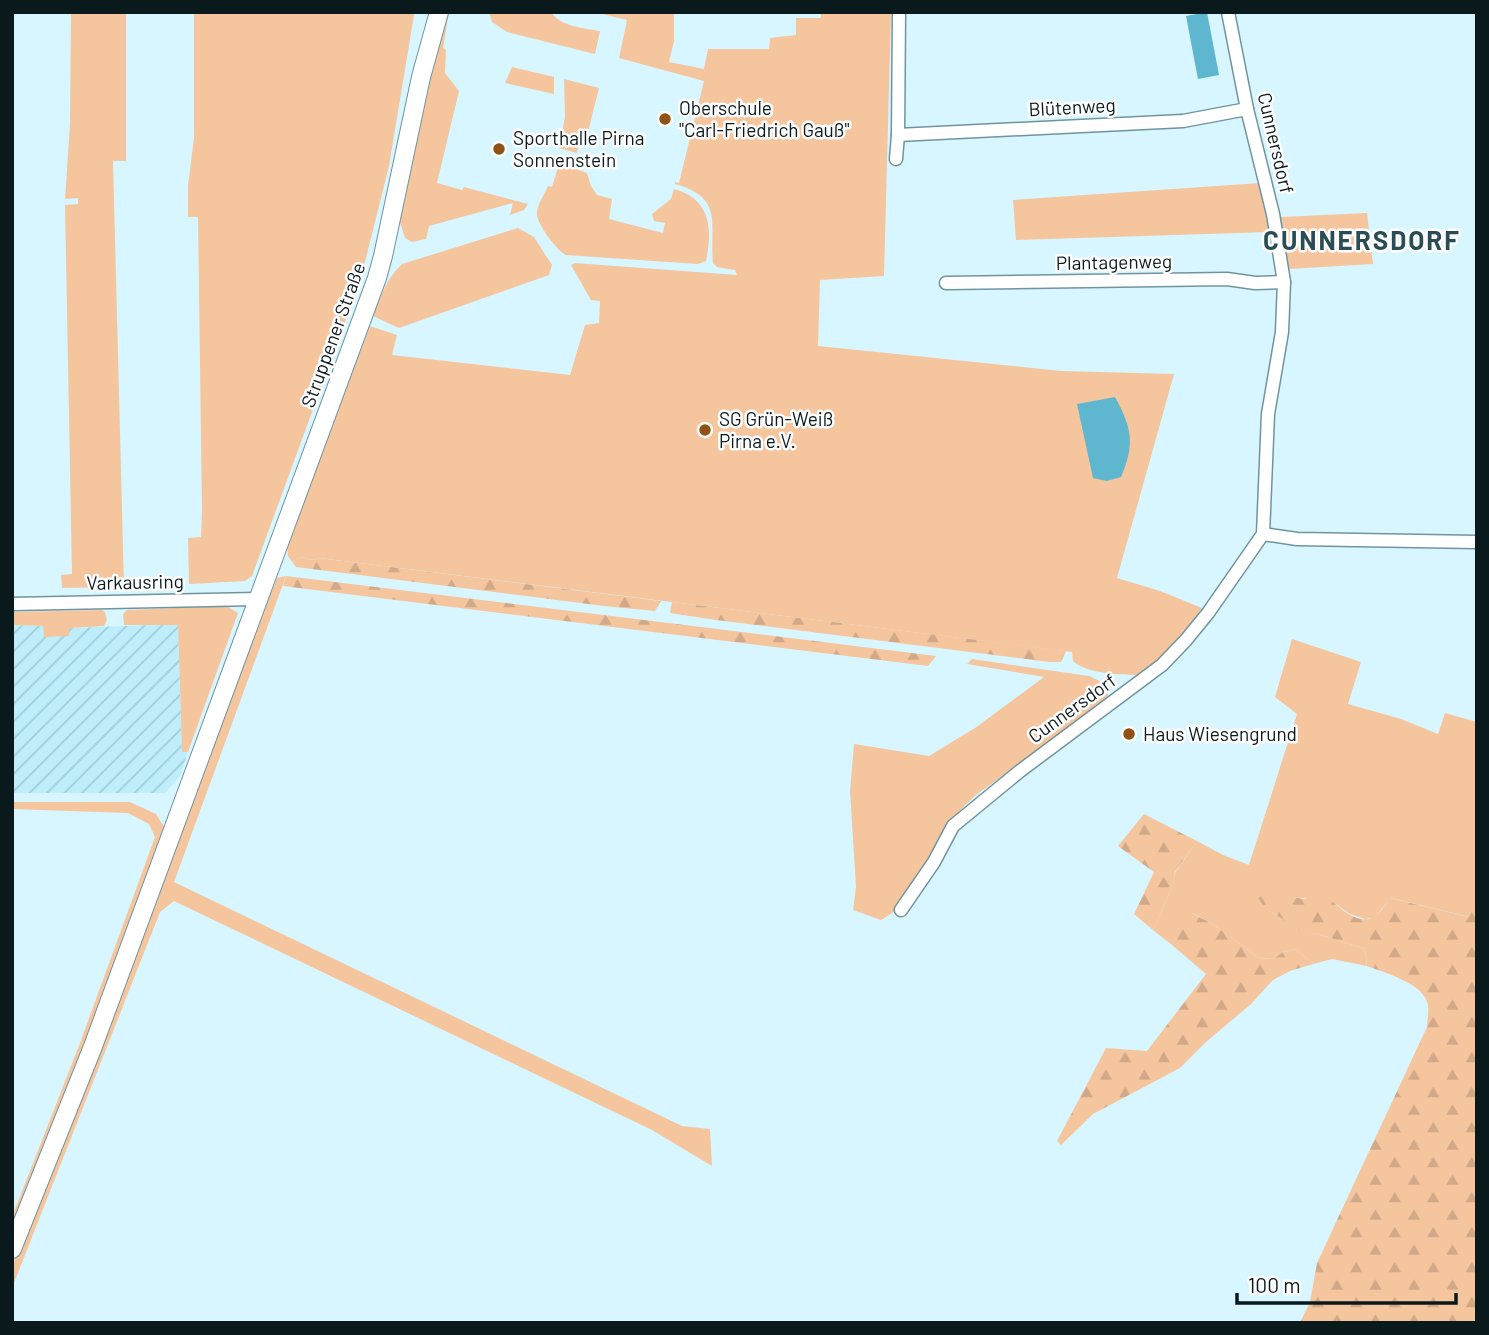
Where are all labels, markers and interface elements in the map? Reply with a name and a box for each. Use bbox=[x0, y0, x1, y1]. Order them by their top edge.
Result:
street label: Cunnersdorf bbox=[1254, 90, 1299, 196]
street label: Blütenweg bbox=[1028, 93, 1116, 120]
place label: Oberschule "Carl-Friedrich Gauß" bbox=[679, 96, 849, 141]
marker: Oberschule "Carl-Friedrich Gauß" bbox=[657, 111, 673, 127]
place label: Sporthalle Pirna Sonnenstein bbox=[513, 126, 644, 171]
marker: Sporthalle Pirna Sonnenstein bbox=[491, 141, 507, 157]
district label: CUNNERSDORF bbox=[1263, 224, 1461, 255]
street label: Plantagenweg bbox=[1056, 249, 1172, 274]
street label: Struppener Straße bbox=[296, 259, 369, 410]
place label: SG Grün-Weiß Pirna e.V. bbox=[719, 407, 833, 452]
marker: SG Grün-Weiß Pirna e.V. bbox=[697, 422, 713, 438]
street label: Varkausring bbox=[86, 569, 184, 594]
street label: Cunnersdorf bbox=[1023, 668, 1120, 747]
place label: Haus Wiesengrund bbox=[1143, 722, 1297, 745]
marker: Haus Wiesengrund bbox=[1121, 726, 1137, 742]
scale bar bbox=[1237, 1262, 1456, 1306]
text: 100 m bbox=[1248, 1272, 1301, 1297]

